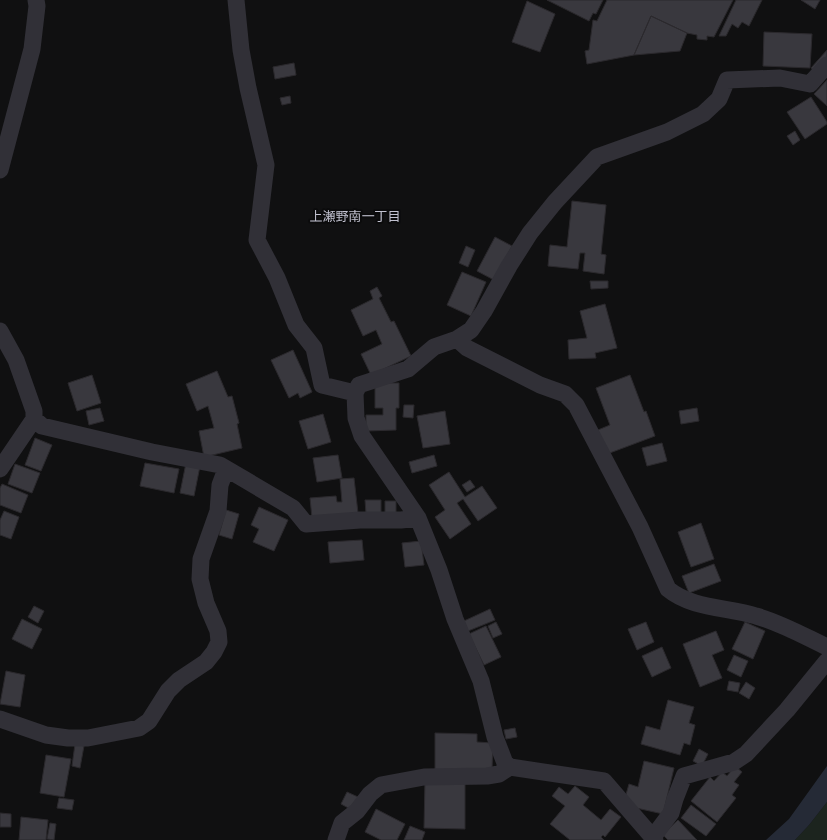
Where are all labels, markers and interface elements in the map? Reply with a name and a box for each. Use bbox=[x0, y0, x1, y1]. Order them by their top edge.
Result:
district label: 上瀬野南一丁目 bbox=[309, 209, 401, 224]

